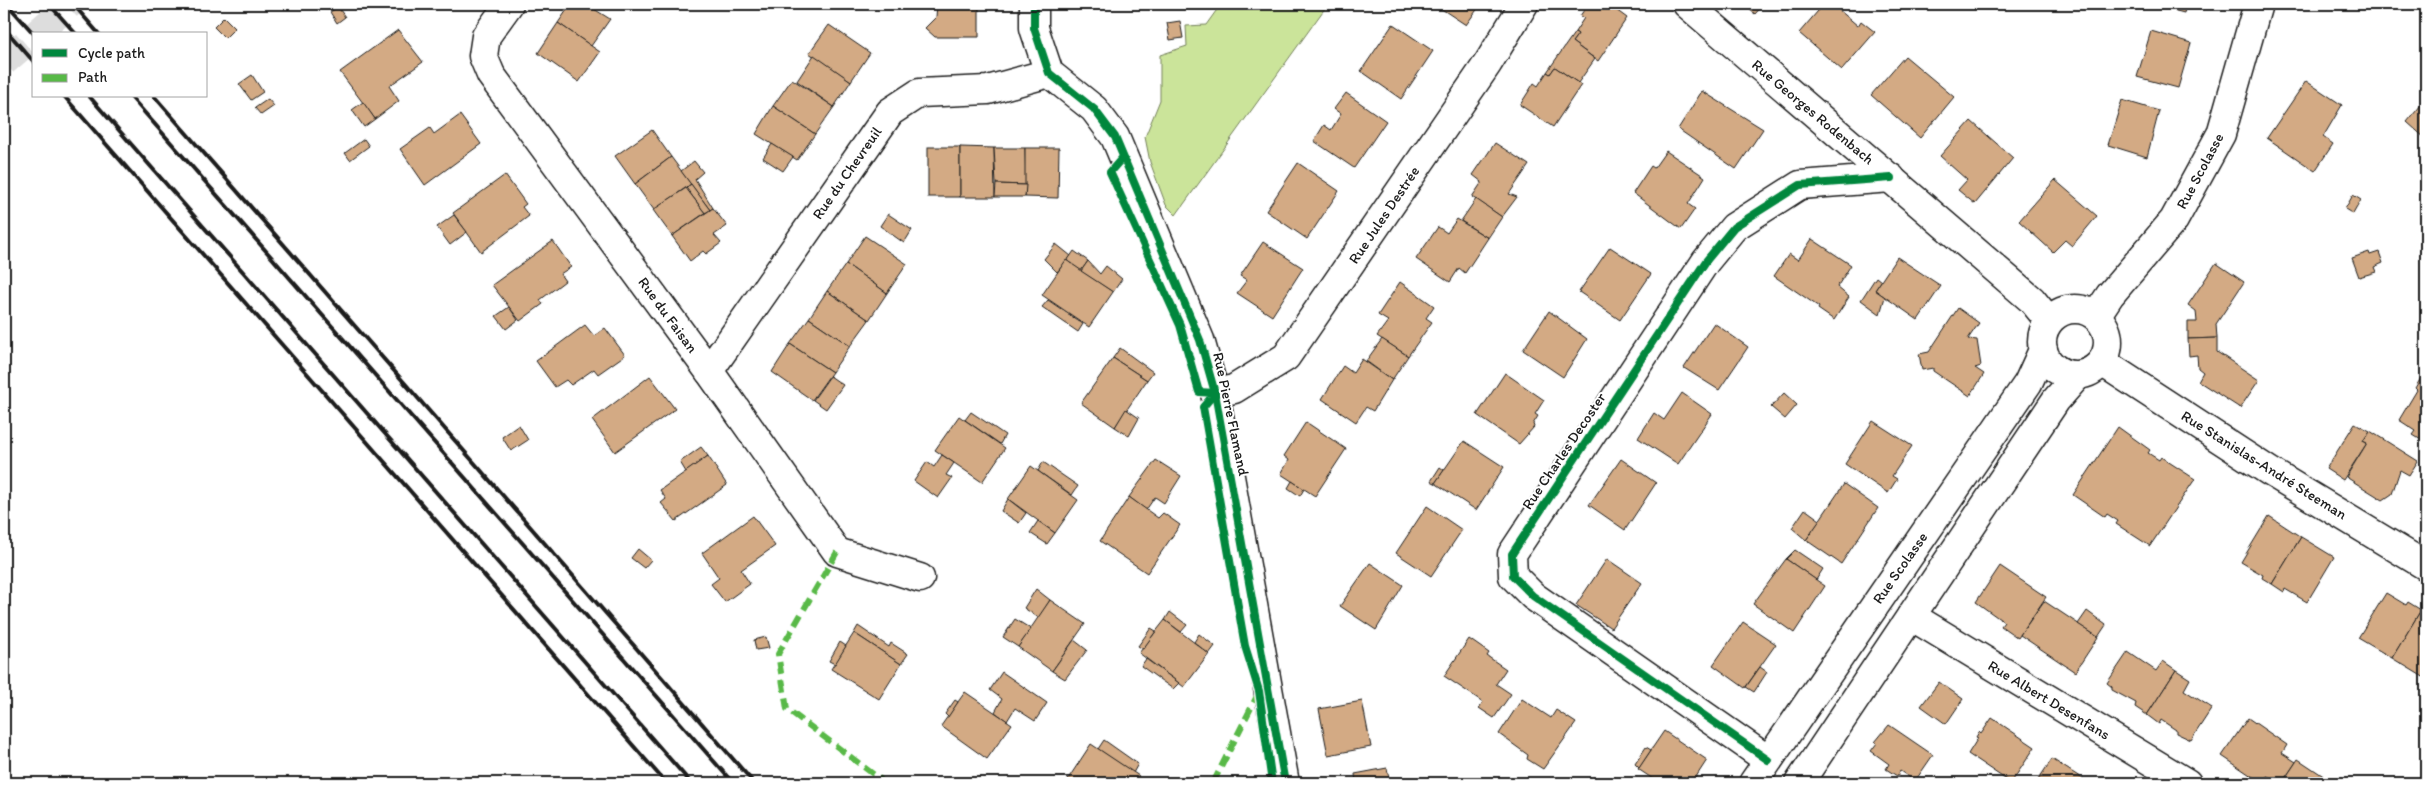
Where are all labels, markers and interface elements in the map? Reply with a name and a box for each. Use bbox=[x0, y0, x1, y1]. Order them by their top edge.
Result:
legend bbox=[32, 32, 208, 98]
text: Cycle path bbox=[78, 44, 145, 62]
street label: Rue Georges Rodenbach bbox=[1748, 56, 1878, 169]
text: Path bbox=[78, 68, 107, 86]
street label: Rue du Chevreuil bbox=[808, 123, 886, 223]
street label: Rue Scolasse bbox=[2172, 130, 2228, 212]
street label: Rue Jules Destrée bbox=[1345, 163, 1423, 267]
street label: Rue du Faisan bbox=[634, 273, 702, 357]
street label: Rue Pierre Flamand bbox=[1209, 351, 1253, 477]
street label: Rue Charles Decoster bbox=[1518, 389, 1610, 513]
street label: Rue Stanislas-André Steeman bbox=[2178, 407, 2350, 523]
street label: Rue Scolasse bbox=[1869, 529, 1931, 607]
street label: Rue Albert Desenfans bbox=[1985, 656, 2114, 744]

